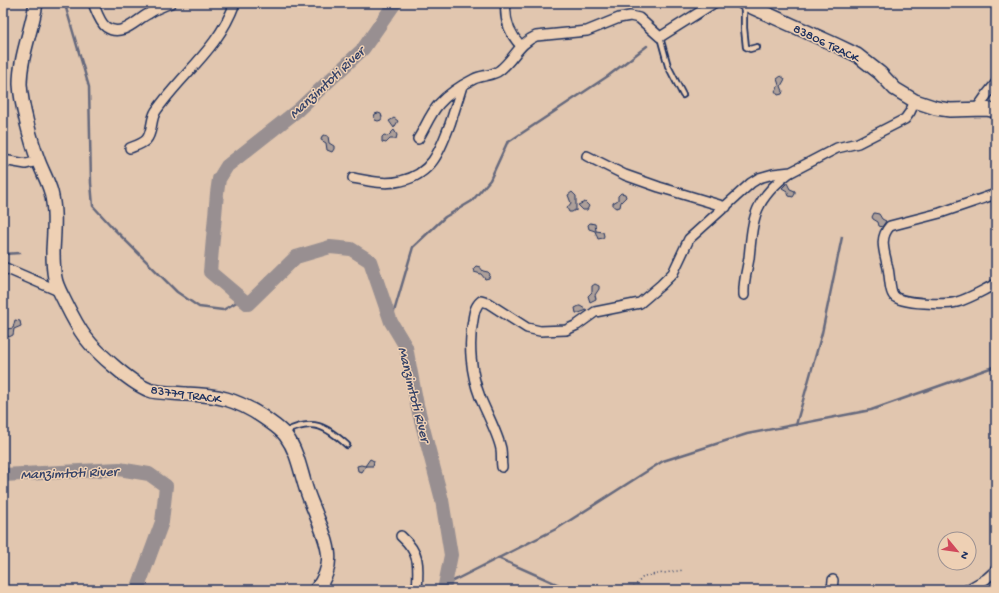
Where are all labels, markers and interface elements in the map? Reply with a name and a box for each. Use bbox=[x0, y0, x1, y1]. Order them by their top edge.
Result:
street label: 83806 TRACK bbox=[790, 22, 863, 68]
water label: Manzimtoti River bbox=[286, 42, 371, 123]
water label: Manzimtoti River bbox=[393, 345, 433, 447]
street label: 83779 TRACK bbox=[150, 383, 224, 408]
water label: Manzimtoti River bbox=[20, 464, 121, 485]
north arrow bbox=[937, 531, 977, 571]
text: N bbox=[957, 549, 971, 561]

